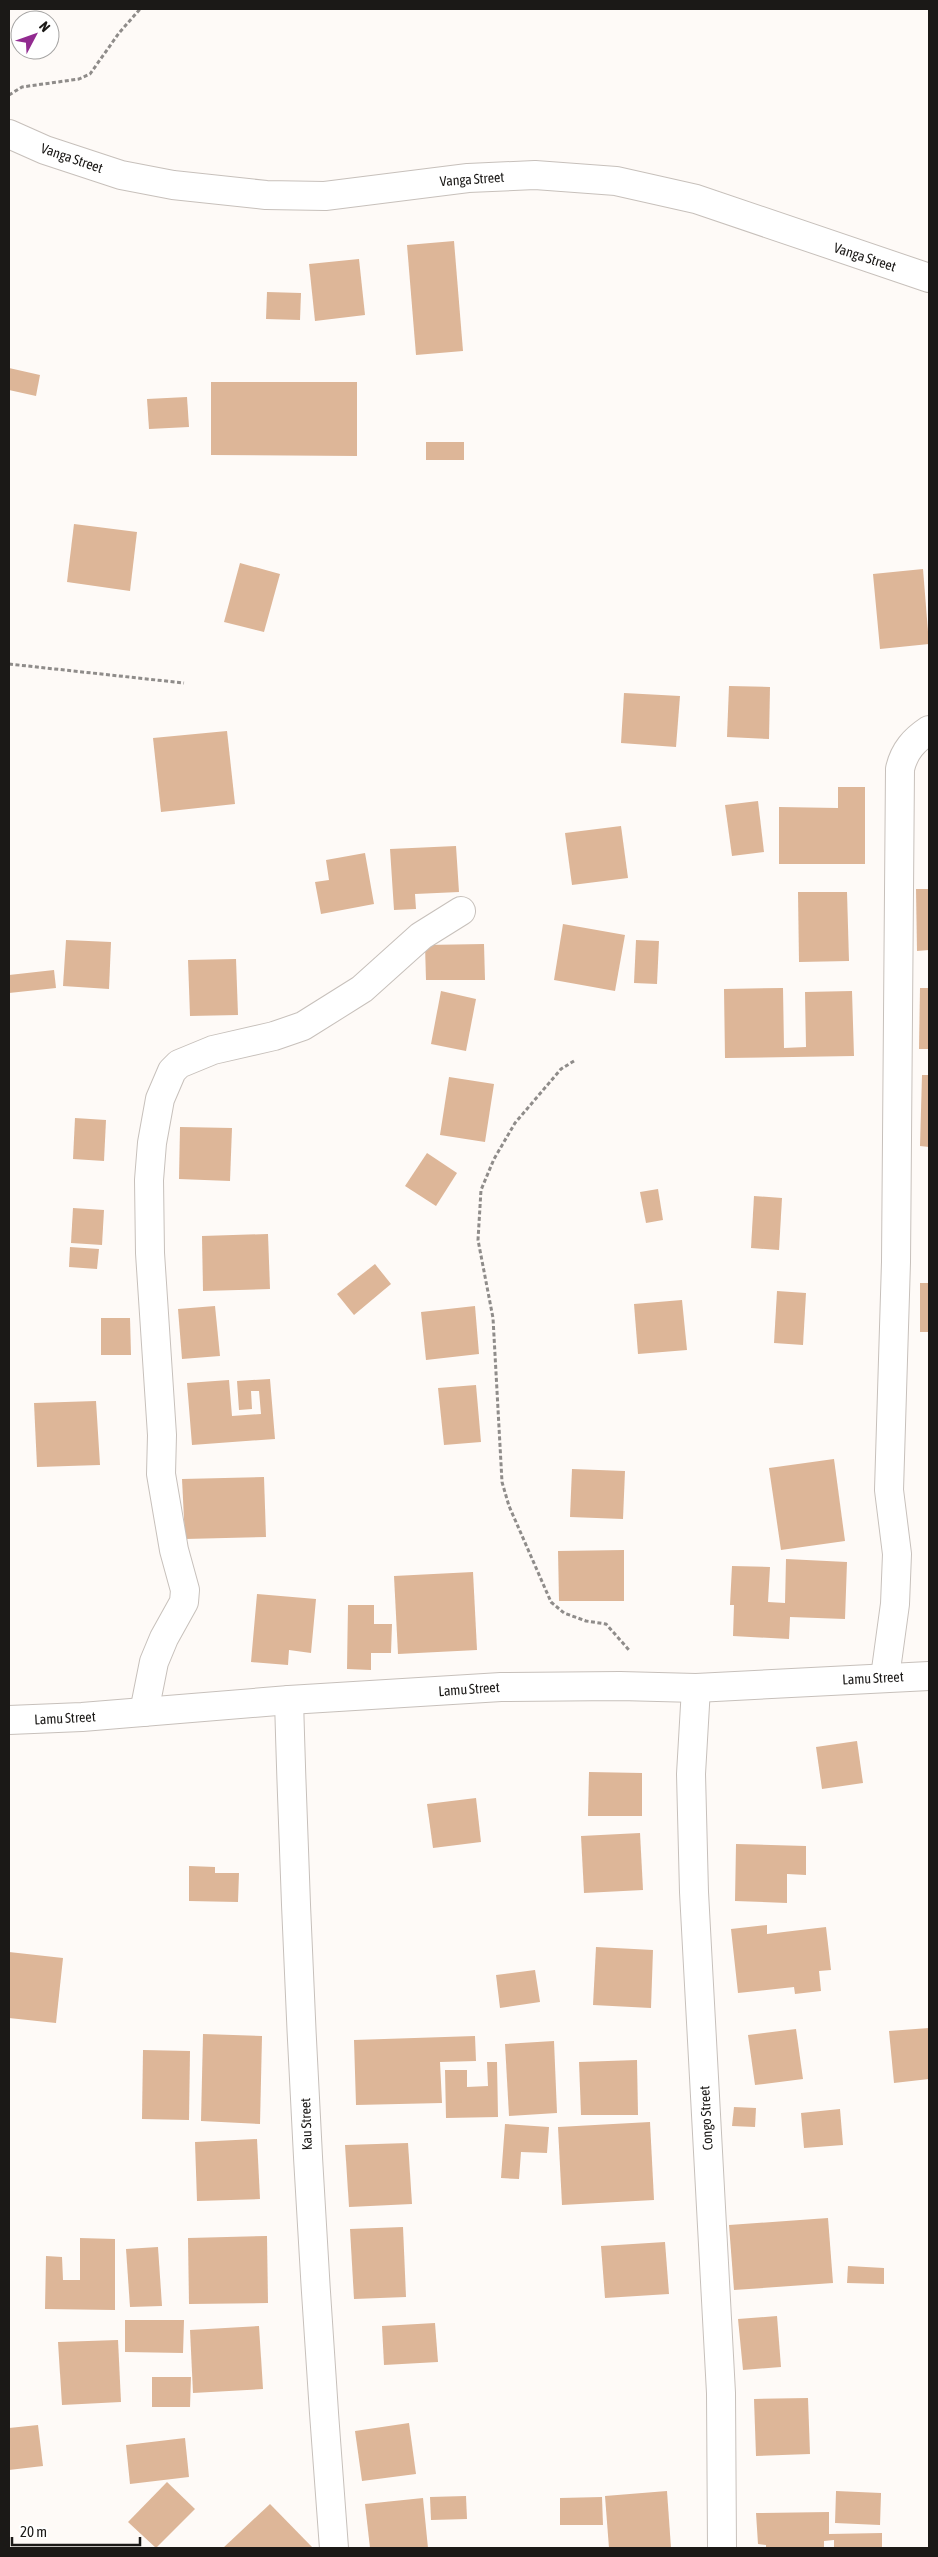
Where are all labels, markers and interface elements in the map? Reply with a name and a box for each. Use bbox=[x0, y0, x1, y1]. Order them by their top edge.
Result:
north arrow bbox=[10, 10, 60, 60]
text: N bbox=[36, 18, 54, 35]
street label: Vanga Street bbox=[39, 140, 105, 176]
street label: Vanga Street bbox=[439, 169, 505, 189]
street label: Vanga Street bbox=[832, 239, 898, 275]
street label: Lamu Street bbox=[842, 1668, 904, 1688]
street label: Lamu Street bbox=[438, 1679, 500, 1699]
street label: Lamu Street bbox=[34, 1708, 96, 1728]
street label: Congo Street bbox=[696, 2085, 716, 2151]
street label: Kau Street bbox=[297, 2097, 315, 2151]
scale bar bbox=[12, 2514, 140, 2546]
text: 20 m bbox=[20, 2523, 47, 2540]

